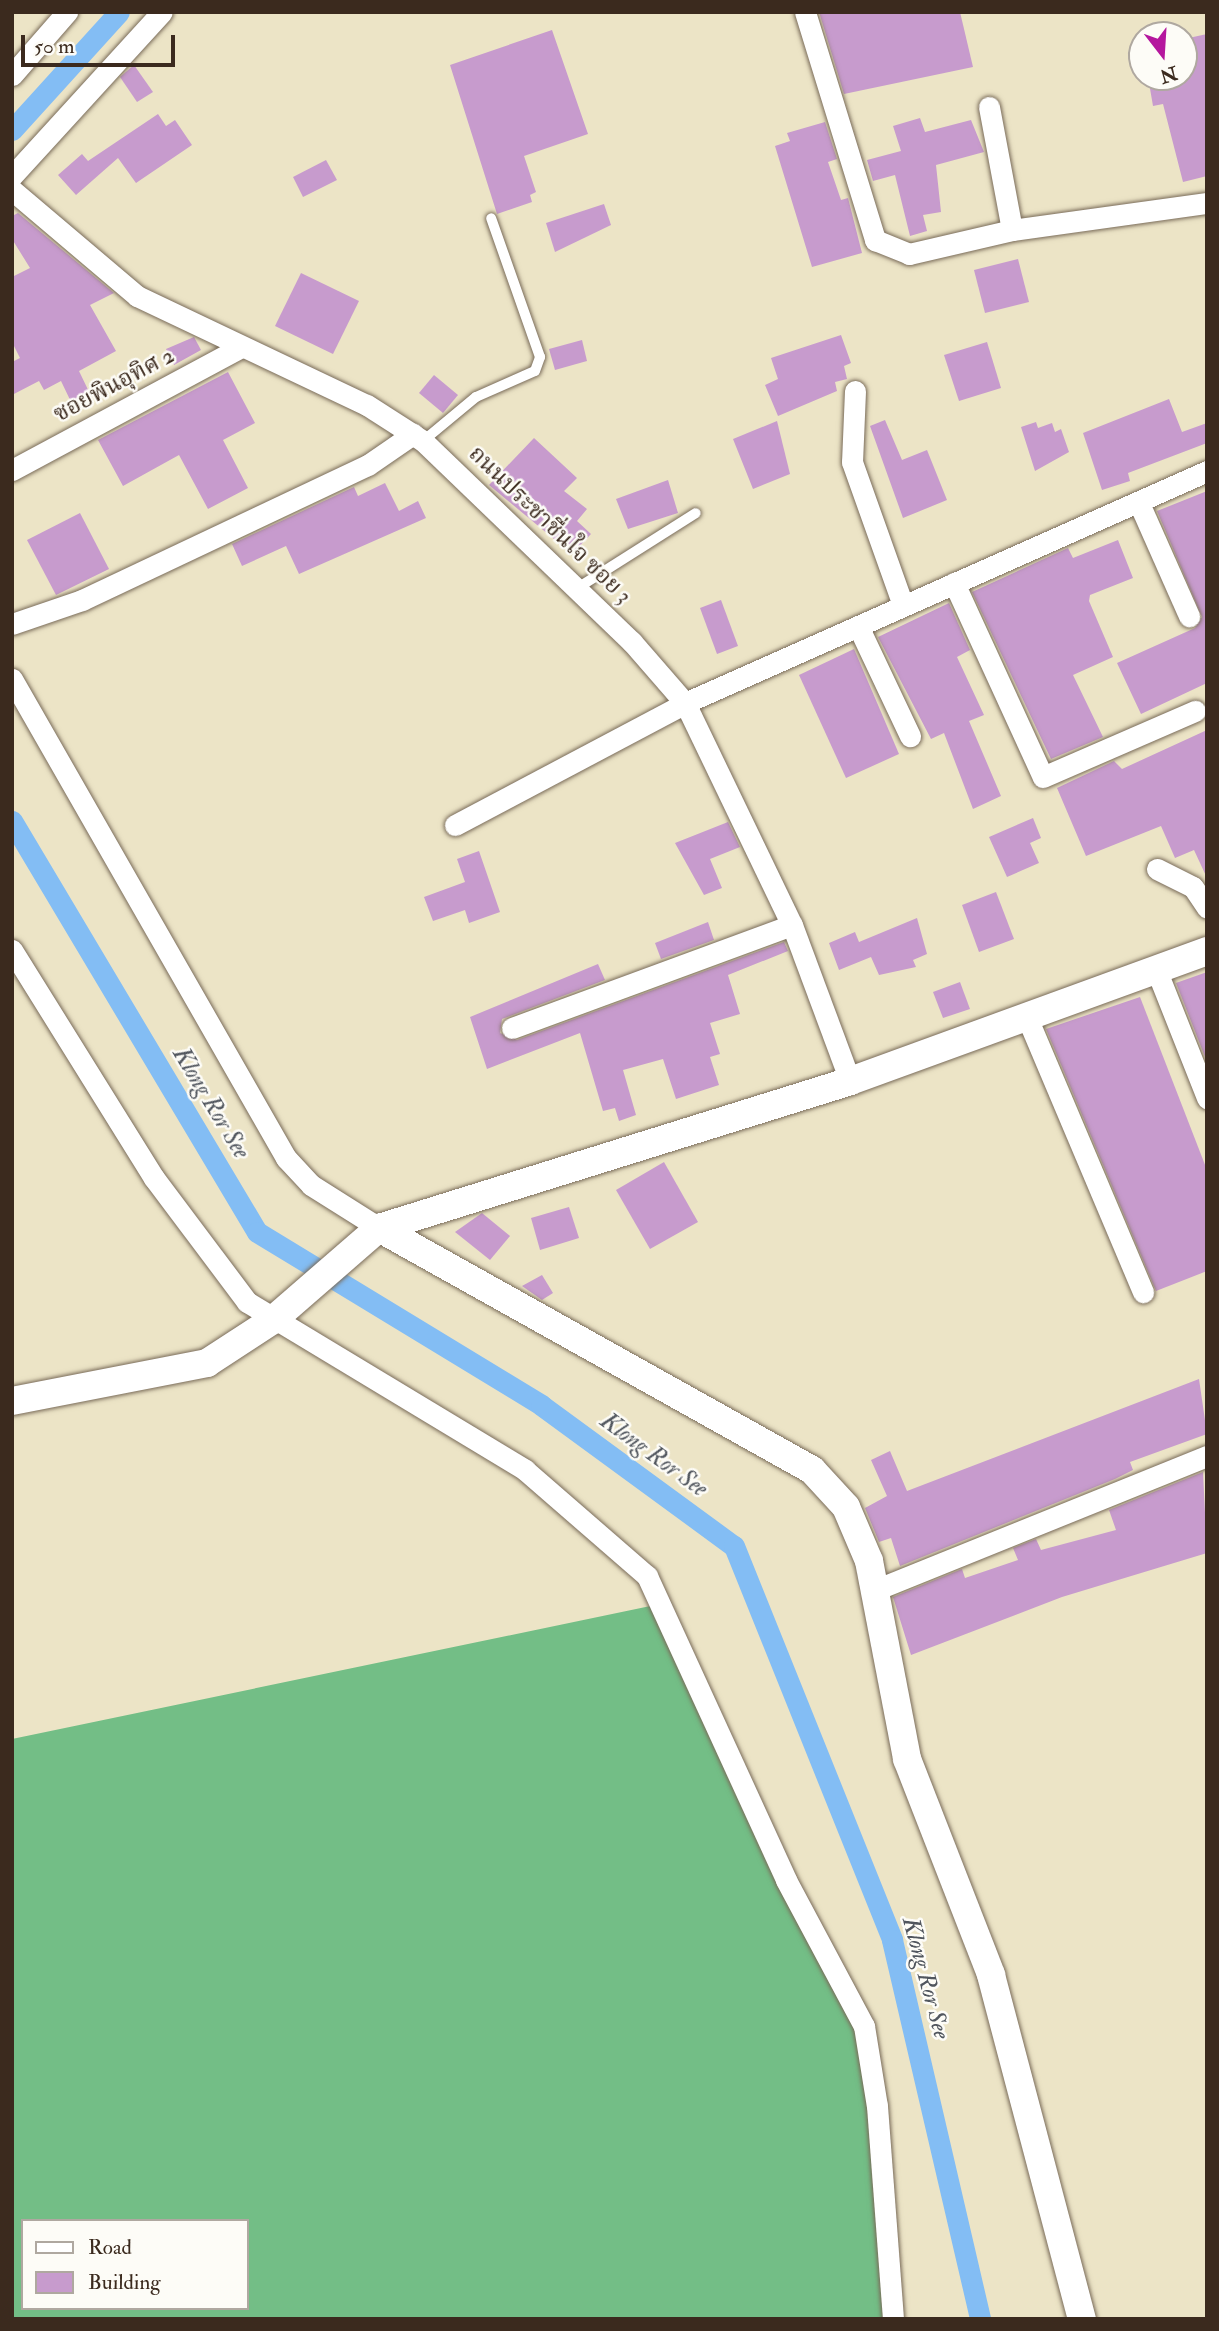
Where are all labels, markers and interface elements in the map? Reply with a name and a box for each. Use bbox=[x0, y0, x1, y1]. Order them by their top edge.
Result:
scale bar bbox=[24, 21, 178, 65]
north arrow bbox=[1128, 21, 1198, 91]
text: 50 m bbox=[34, 33, 75, 60]
text: N bbox=[1157, 60, 1180, 88]
street label: ซอยพินอุทิศ 2 bbox=[49, 342, 179, 428]
street label: ถนนประชาชื่นใจ ซอย 3 bbox=[463, 440, 637, 610]
water label: Klong Ror See bbox=[166, 1042, 256, 1164]
water label: Klong Ror See bbox=[595, 1407, 713, 1503]
water label: Klong Ror See bbox=[896, 1914, 956, 2042]
legend bbox=[21, 2219, 248, 2310]
text: Road bbox=[88, 2234, 132, 2261]
text: Building bbox=[88, 2269, 161, 2296]

